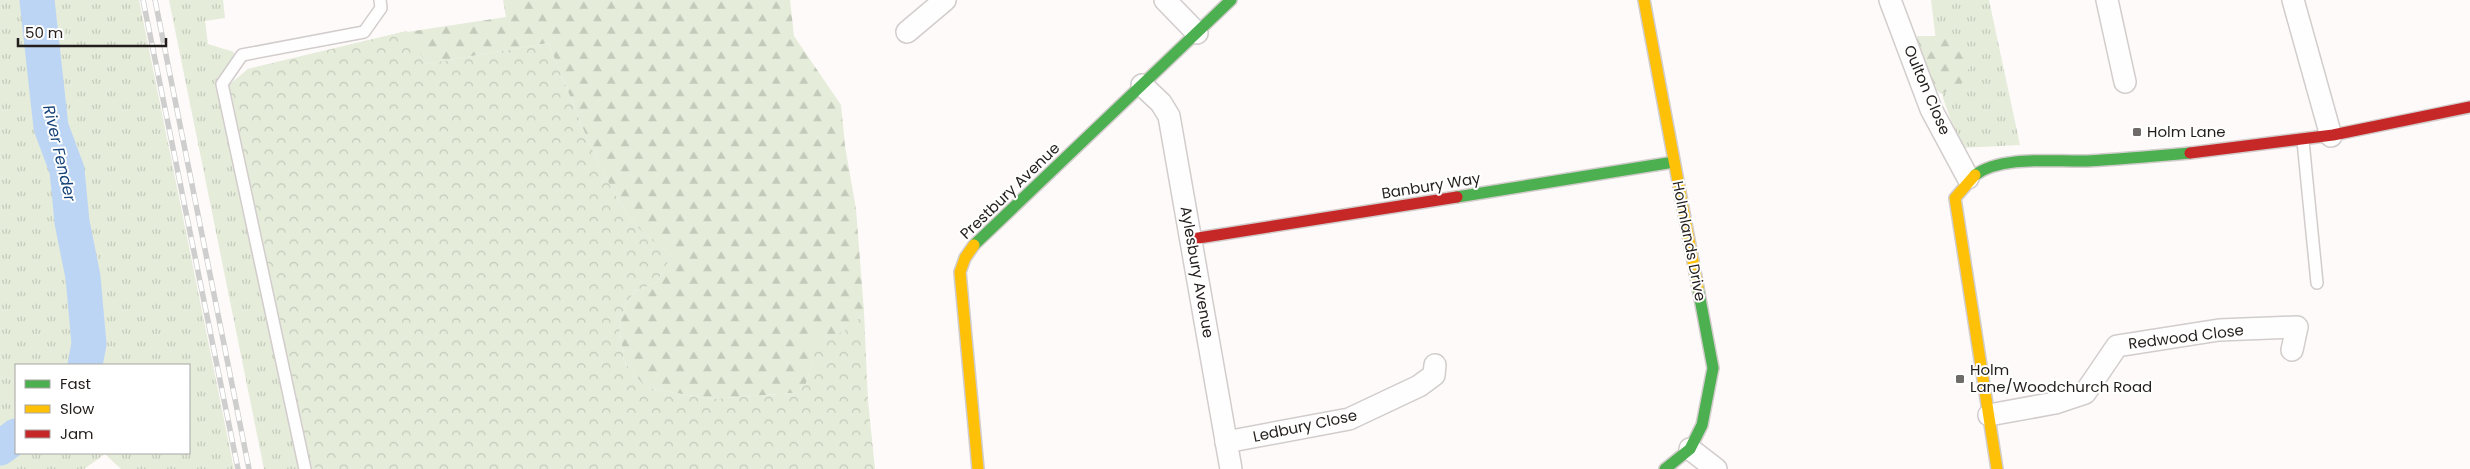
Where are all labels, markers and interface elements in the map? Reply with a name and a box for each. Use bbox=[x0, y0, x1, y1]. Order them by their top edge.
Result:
scale bar bbox=[18, 15, 165, 47]
text: 50 m bbox=[25, 22, 63, 43]
street label: Oulton Close bbox=[1899, 42, 1956, 138]
water label: River Fender bbox=[37, 103, 82, 205]
place label: Holm Lane bbox=[2147, 121, 2226, 142]
marker: Holm Lane bbox=[2131, 126, 2143, 138]
street label: Prestbury Avenue bbox=[955, 138, 1064, 244]
street label: Banbury Way bbox=[1380, 167, 1482, 204]
street label: Holmlands Drive bbox=[1668, 179, 1711, 303]
street label: Aylesbury Avenue bbox=[1176, 204, 1219, 339]
street label: Redwood Close bbox=[2127, 319, 2245, 354]
place label: Holm Lane/Woodchurch Road bbox=[1970, 359, 2152, 397]
legend bbox=[15, 364, 190, 454]
text: Fast bbox=[60, 373, 91, 394]
marker: Holm Lane/Woodchurch Road bbox=[1954, 373, 1966, 385]
text: Slow bbox=[60, 398, 95, 419]
street label: Ledbury Close bbox=[1251, 404, 1359, 447]
text: Jam bbox=[60, 423, 94, 444]

